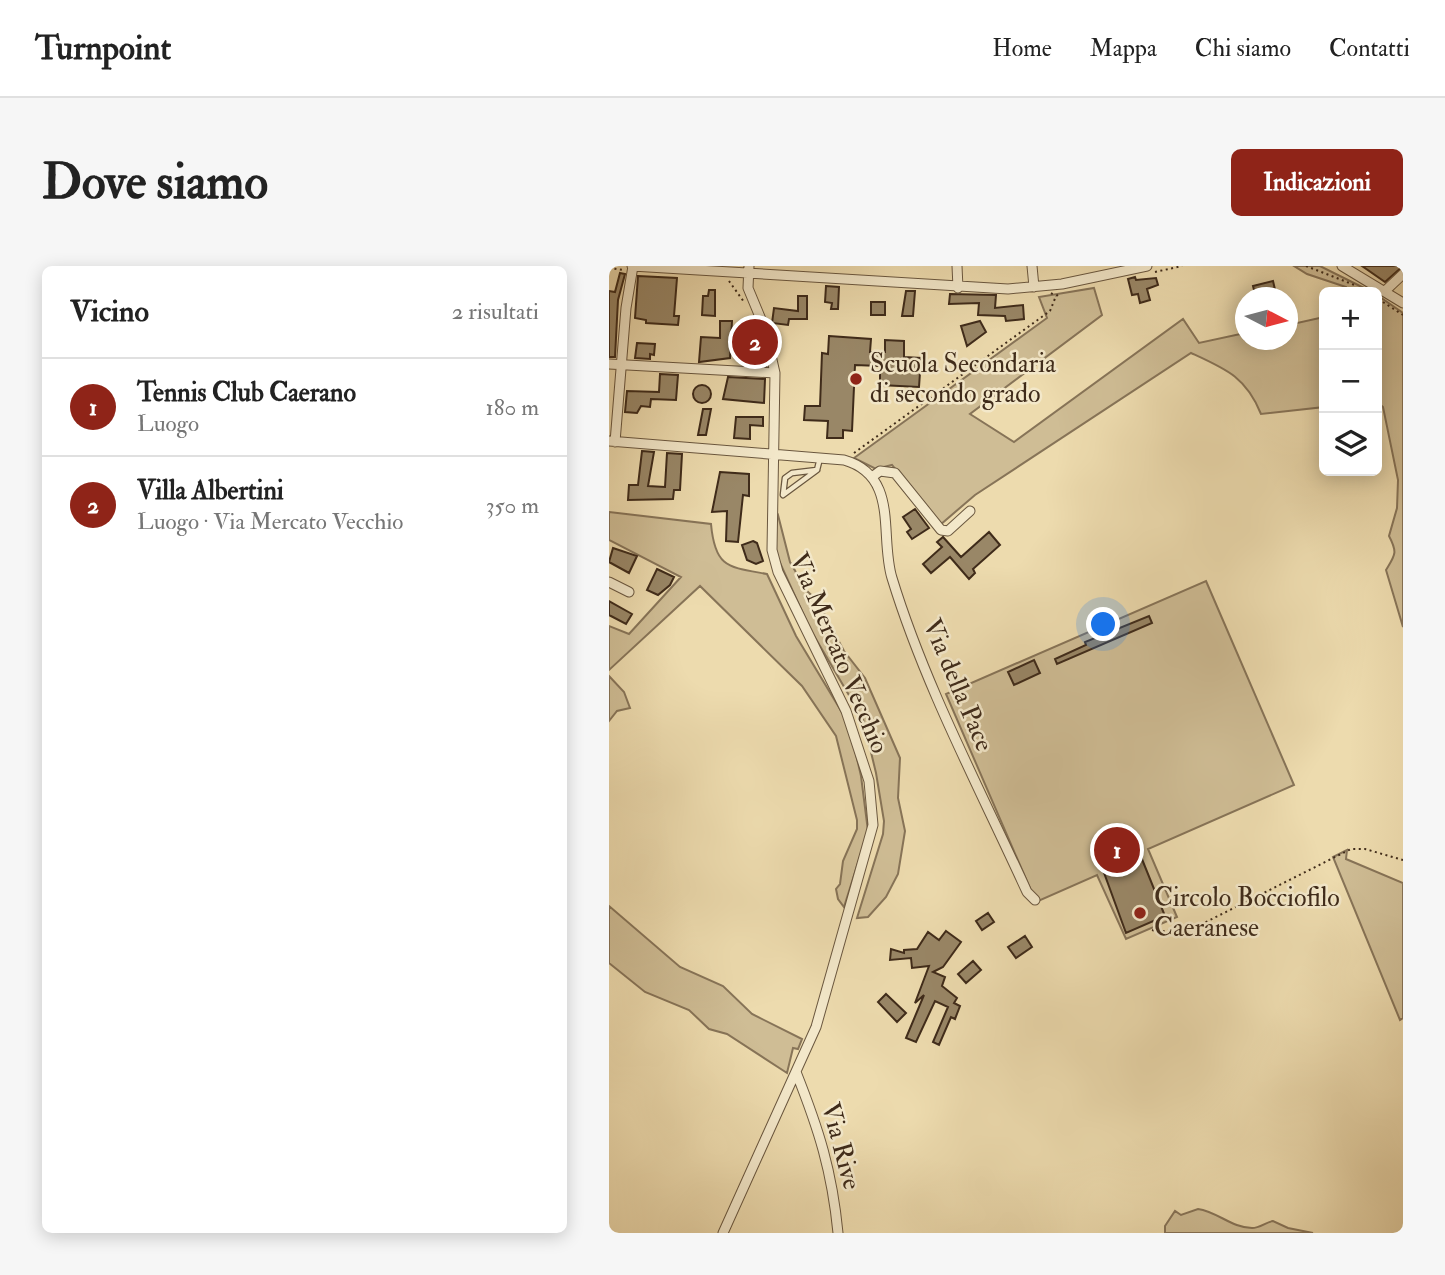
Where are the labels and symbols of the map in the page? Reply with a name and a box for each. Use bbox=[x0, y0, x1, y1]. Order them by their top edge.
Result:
north arrow bbox=[1235, 287, 1298, 350]
pin: 2 bbox=[732, 316, 778, 368]
place label: Scuola Secondaria di secondo grado bbox=[870, 348, 1056, 410]
marker: Scuola Secondaria di secondo grado bbox=[848, 371, 864, 387]
street label: Via Mercato Vecchio bbox=[782, 548, 896, 758]
your location bbox=[1086, 607, 1120, 641]
street label: Via della Pace bbox=[916, 614, 1000, 756]
pin: 1 bbox=[1094, 824, 1140, 876]
place label: Circolo Bocciofilo Caeranese bbox=[1154, 882, 1340, 944]
marker: Circolo Bocciofilo Caeranese bbox=[1132, 905, 1148, 921]
street label: Via Rive bbox=[814, 1099, 868, 1193]

